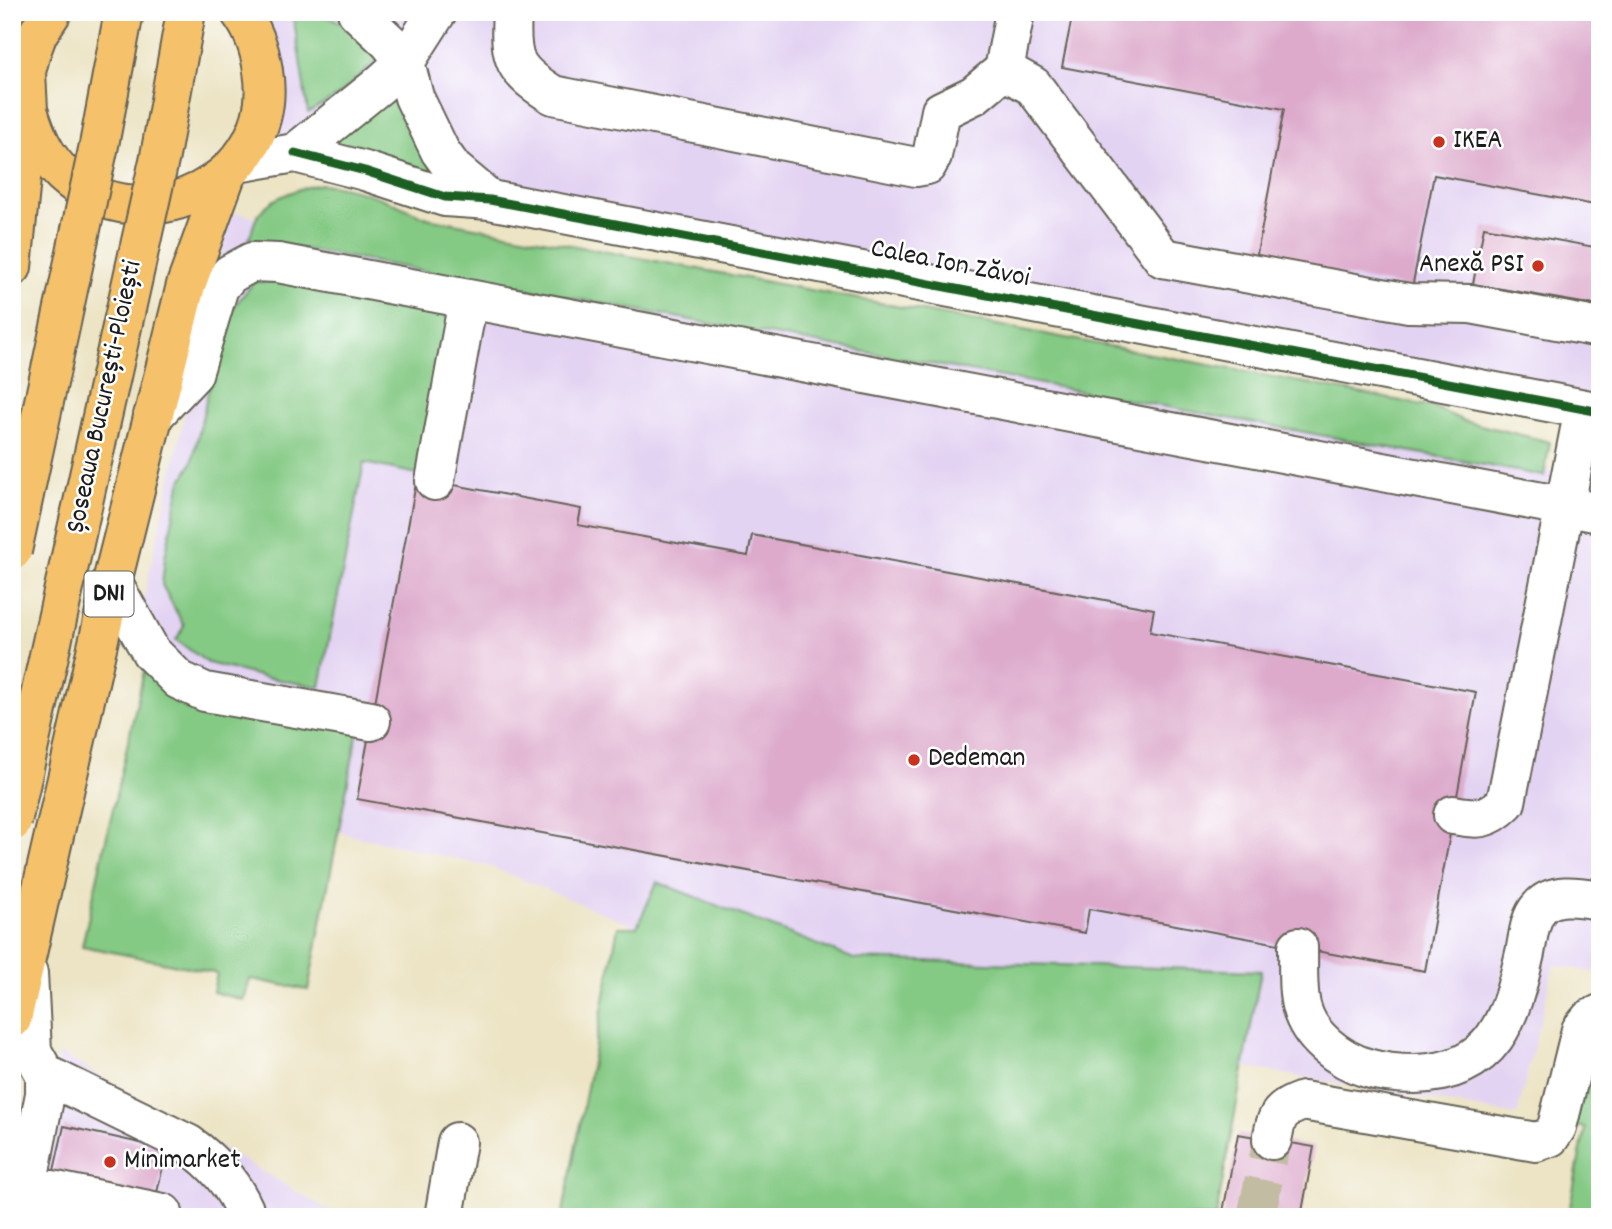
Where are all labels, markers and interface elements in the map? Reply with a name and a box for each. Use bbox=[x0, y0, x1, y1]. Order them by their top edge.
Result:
place label: IKEA bbox=[1453, 122, 1503, 162]
marker: IKEA bbox=[1431, 134, 1447, 150]
street label: Calea Ion Zăvoi bbox=[867, 230, 1033, 300]
place label: Anexă PSI bbox=[1419, 246, 1524, 286]
street label: Șoseaua București-Ploiești bbox=[58, 257, 154, 537]
marker: Anexă PSI bbox=[1530, 258, 1546, 274]
road number: DN1 bbox=[84, 572, 134, 616]
place label: Dedeman bbox=[928, 740, 1026, 780]
marker: Dedeman bbox=[906, 752, 922, 768]
place label: Minimarket bbox=[124, 1142, 240, 1182]
marker: Minimarket bbox=[102, 1154, 118, 1170]

